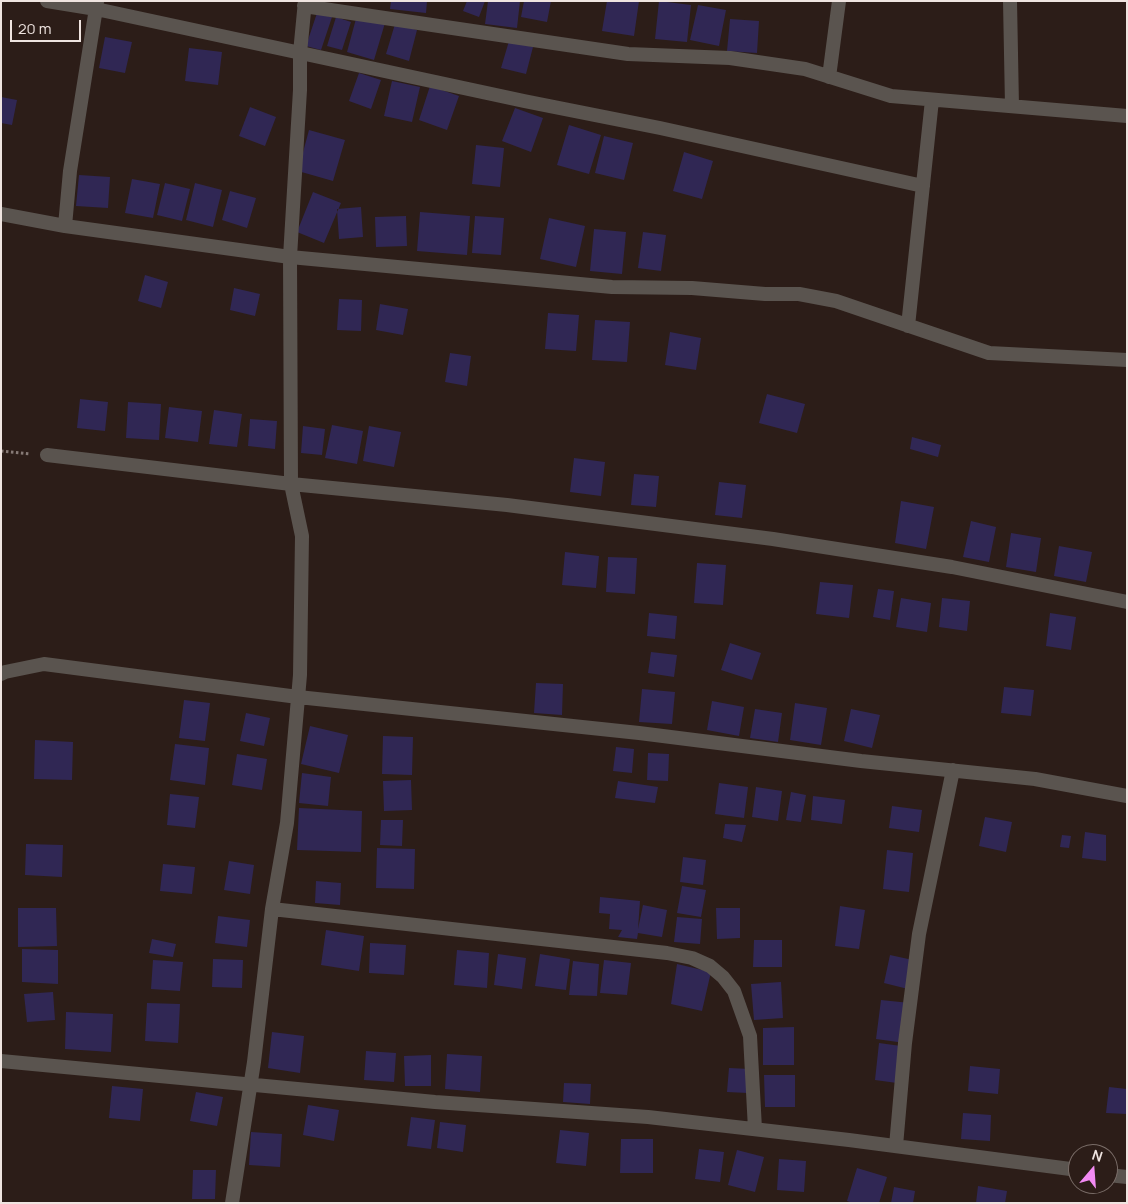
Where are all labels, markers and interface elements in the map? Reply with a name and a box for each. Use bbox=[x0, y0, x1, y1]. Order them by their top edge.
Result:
scale bar bbox=[12, 10, 84, 42]
text: 20 m bbox=[18, 18, 51, 39]
north arrow bbox=[1068, 1144, 1118, 1194]
text: N bbox=[1090, 1145, 1105, 1166]

